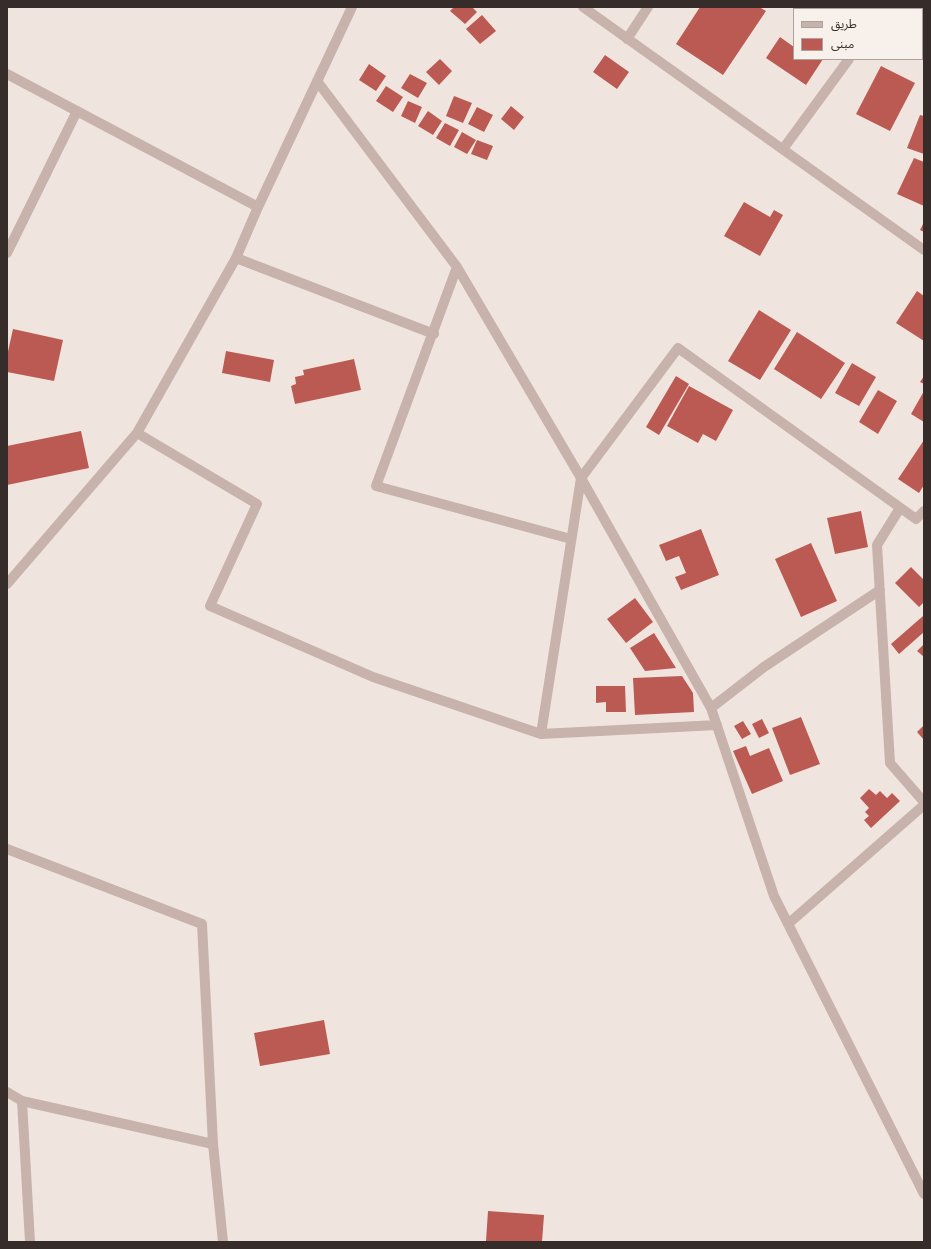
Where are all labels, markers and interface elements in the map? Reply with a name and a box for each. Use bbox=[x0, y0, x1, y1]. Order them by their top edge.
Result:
legend bbox=[793, 8, 923, 60]
text: طريق bbox=[831, 16, 857, 32]
text: مبنى bbox=[831, 36, 854, 52]

